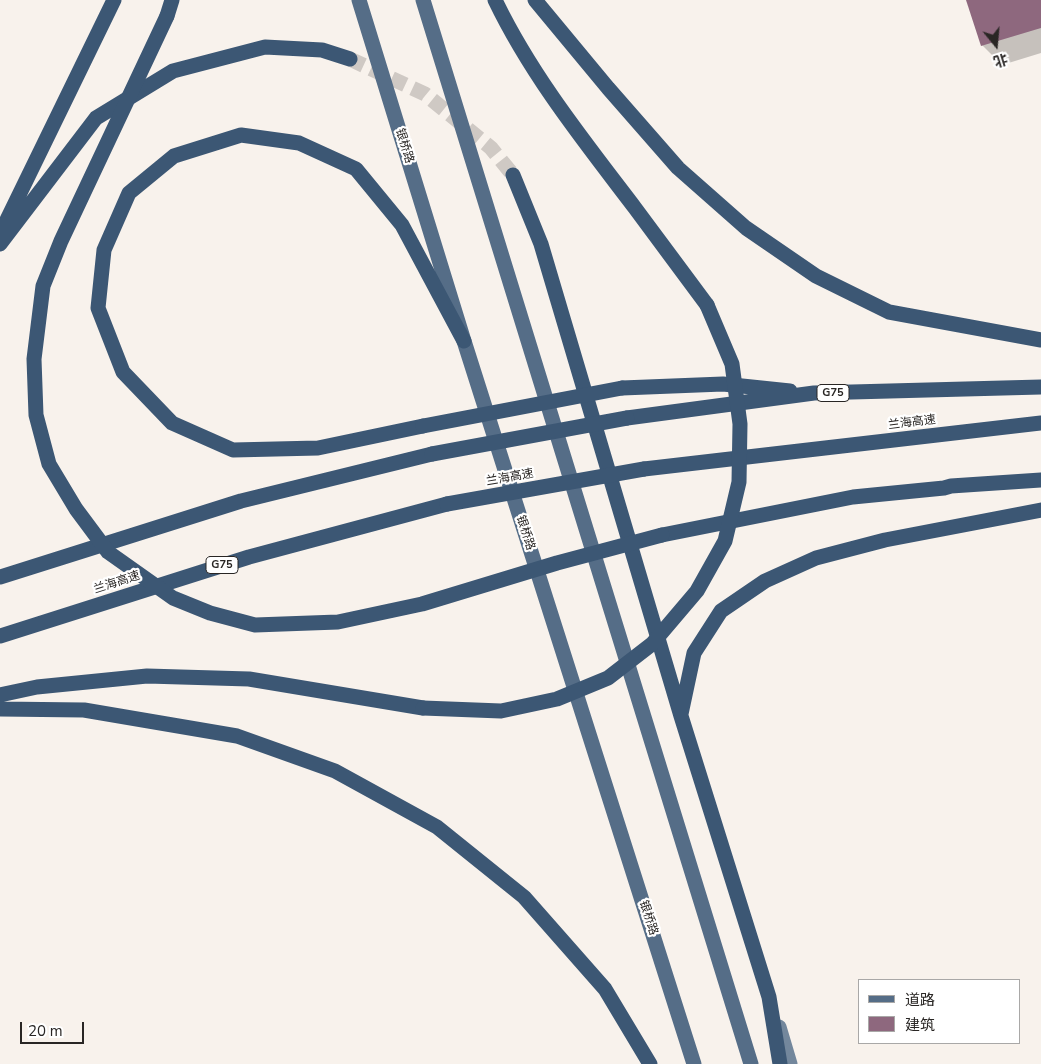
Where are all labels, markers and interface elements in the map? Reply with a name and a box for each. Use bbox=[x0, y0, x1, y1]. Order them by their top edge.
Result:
north arrow bbox=[971, 20, 1021, 70]
text: 北 bbox=[991, 49, 1010, 71]
street label: 银桥路 bbox=[392, 127, 416, 165]
road number: G75 bbox=[817, 384, 849, 402]
street label: 兰海高速 bbox=[887, 413, 937, 433]
street label: 兰海高速 bbox=[485, 467, 535, 489]
street label: 银桥路 bbox=[513, 514, 537, 552]
road number: G75 bbox=[206, 556, 238, 574]
street label: 兰海高速 bbox=[92, 569, 142, 597]
street label: 银桥路 bbox=[636, 899, 660, 937]
legend bbox=[858, 979, 1021, 1044]
text: 道路 bbox=[905, 990, 935, 1010]
scale bar bbox=[22, 1012, 86, 1044]
text: 建筑 bbox=[905, 1015, 935, 1035]
text: 20 m bbox=[28, 1021, 63, 1041]

